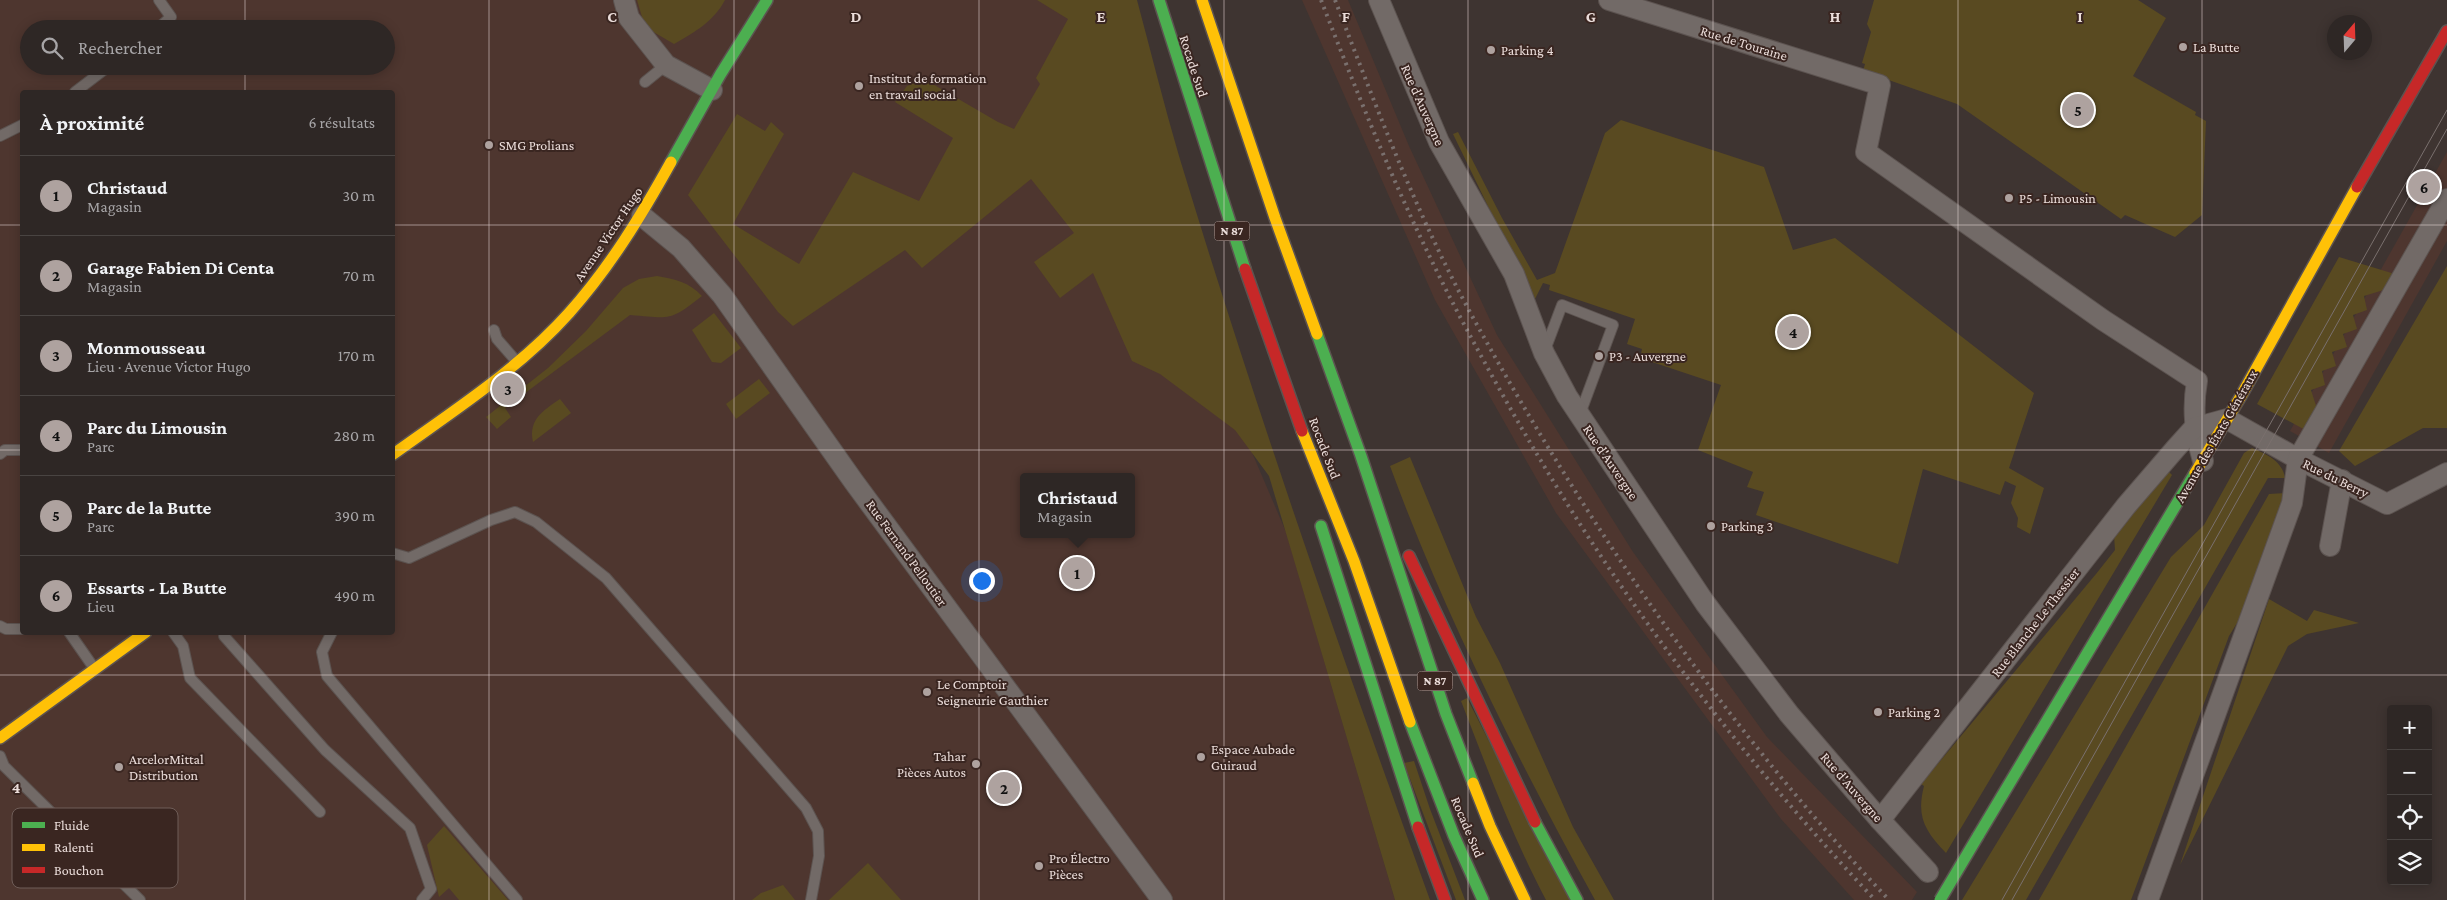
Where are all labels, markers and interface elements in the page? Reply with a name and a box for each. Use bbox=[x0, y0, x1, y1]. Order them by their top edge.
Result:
text: C bbox=[607, 8, 617, 25]
text: D bbox=[850, 8, 862, 25]
text: E bbox=[1096, 8, 1106, 25]
text: F bbox=[1342, 8, 1351, 25]
text: G bbox=[1586, 8, 1596, 25]
text: H bbox=[1830, 8, 1841, 25]
text: I bbox=[2077, 8, 2083, 25]
north arrow bbox=[2327, 15, 2372, 60]
search box bbox=[20, 20, 395, 75]
street label: Rue de Touraine bbox=[1699, 22, 1789, 64]
street label: Rocade Sud bbox=[1176, 33, 1212, 100]
icon: search bbox=[38, 34, 66, 62]
text: Rechercher bbox=[78, 37, 162, 58]
place label: La Butte bbox=[2193, 39, 2240, 55]
marker: La Butte bbox=[2177, 41, 2189, 53]
place label: Parking 4 bbox=[1501, 42, 1554, 58]
marker: Parking 4 bbox=[1485, 44, 1497, 56]
street label: Rue d'Auvergne bbox=[1398, 62, 1448, 148]
place label: Institut de formation en travail social bbox=[869, 70, 987, 102]
marker: Institut de formation en travail social bbox=[853, 80, 865, 92]
pin: 5 bbox=[2062, 91, 2094, 129]
text: À proximité bbox=[40, 111, 144, 135]
text: 6 résultats bbox=[308, 114, 375, 131]
place label: SMG Prolians bbox=[499, 137, 574, 153]
marker: SMG Prolians bbox=[483, 139, 495, 151]
pin: 6 bbox=[2408, 168, 2440, 206]
text: Christaud bbox=[87, 177, 168, 198]
street label: Avenue Victor Hugo bbox=[570, 184, 646, 284]
text: 1 bbox=[53, 187, 59, 204]
text: 30 m bbox=[343, 187, 375, 204]
place label: P5 - Limousin bbox=[2019, 190, 2096, 206]
marker: P5 - Limousin bbox=[2003, 192, 2015, 204]
text: Magasin bbox=[87, 198, 142, 215]
road number: N 87 bbox=[1214, 222, 1250, 240]
text: Garage Fabien Di Centa bbox=[87, 257, 274, 278]
text: 2 bbox=[52, 267, 60, 284]
text: 70 m bbox=[343, 267, 375, 284]
text: Magasin bbox=[87, 278, 142, 295]
pin: 4 bbox=[1777, 313, 1809, 351]
text: Monmousseau bbox=[87, 337, 205, 358]
text: 3 bbox=[52, 347, 60, 364]
text: 170 m bbox=[338, 347, 375, 364]
place label: P3 - Auvergne bbox=[1609, 348, 1686, 364]
marker: P3 - Auvergne bbox=[1593, 350, 1605, 362]
text: Lieu · Avenue Victor Hugo bbox=[87, 358, 251, 375]
street label: Avenue des États Généraux bbox=[2171, 366, 2261, 505]
pin: 3 bbox=[492, 370, 524, 408]
street label: Rocade Sud bbox=[1306, 415, 1344, 481]
text: Parc du Limousin bbox=[87, 417, 227, 438]
street label: Rue d'Auvergne bbox=[1580, 421, 1642, 503]
text: 4 bbox=[52, 427, 60, 444]
text: 280 m bbox=[334, 427, 375, 444]
text: Parc bbox=[87, 438, 114, 455]
street label: Rue du Berry bbox=[2300, 455, 2372, 501]
popup bbox=[1020, 473, 1135, 538]
text: Christaud bbox=[1037, 487, 1118, 508]
text: Parc de la Butte bbox=[87, 497, 211, 518]
street label: Rue Fernand Pelloutier bbox=[863, 497, 951, 609]
text: 5 bbox=[52, 507, 60, 524]
text: 390 m bbox=[334, 507, 375, 524]
text: Magasin bbox=[1037, 508, 1092, 525]
text: Parc bbox=[87, 518, 114, 535]
place label: Parking 3 bbox=[1721, 518, 1773, 534]
marker: Parking 3 bbox=[1705, 520, 1717, 532]
pin: 1 bbox=[1061, 554, 1093, 592]
street label: Rue Blanche Le Thessier bbox=[1987, 564, 2083, 680]
your location bbox=[969, 568, 995, 594]
text: Essarts - La Butte bbox=[87, 577, 227, 598]
text: 6 bbox=[52, 587, 60, 604]
text: 490 m bbox=[334, 587, 375, 604]
text: Lieu bbox=[87, 598, 115, 615]
road number: N 87 bbox=[1418, 671, 1452, 690]
place label: Le Comptoir Seigneurie Gauthier bbox=[937, 676, 1048, 708]
marker: Le Comptoir Seigneurie Gauthier bbox=[921, 686, 933, 698]
place label: Parking 2 bbox=[1888, 704, 1940, 720]
map controls bbox=[2387, 705, 2432, 885]
button: + bbox=[2387, 705, 2432, 750]
marker: Parking 2 bbox=[1872, 706, 1884, 718]
place label: Espace Aubade Guiraud bbox=[1211, 741, 1295, 773]
place label: Tahar Pièces Autos bbox=[897, 748, 966, 780]
street label: Rue d'Auvergne bbox=[1817, 749, 1887, 825]
button: − bbox=[2387, 750, 2432, 795]
place label: ArcelorMittal Distribution bbox=[129, 751, 204, 783]
marker: Espace Aubade Guiraud bbox=[1195, 751, 1207, 763]
marker: Tahar Pièces Autos bbox=[970, 758, 982, 770]
marker: ArcelorMittal Distribution bbox=[113, 761, 125, 773]
pin: 2 bbox=[988, 769, 1020, 807]
text: 4 bbox=[12, 779, 21, 796]
street label: Rocade Sud bbox=[1448, 794, 1488, 860]
button: locate bbox=[2387, 795, 2432, 840]
legend bbox=[12, 808, 178, 888]
text: Fluide bbox=[54, 817, 89, 833]
text: Ralenti bbox=[54, 839, 94, 855]
button: layers bbox=[2387, 840, 2432, 885]
place label: Pro Électro Pièces bbox=[1049, 850, 1110, 882]
marker: Pro Électro Pièces bbox=[1033, 860, 1045, 872]
text: Bouchon bbox=[54, 862, 104, 878]

